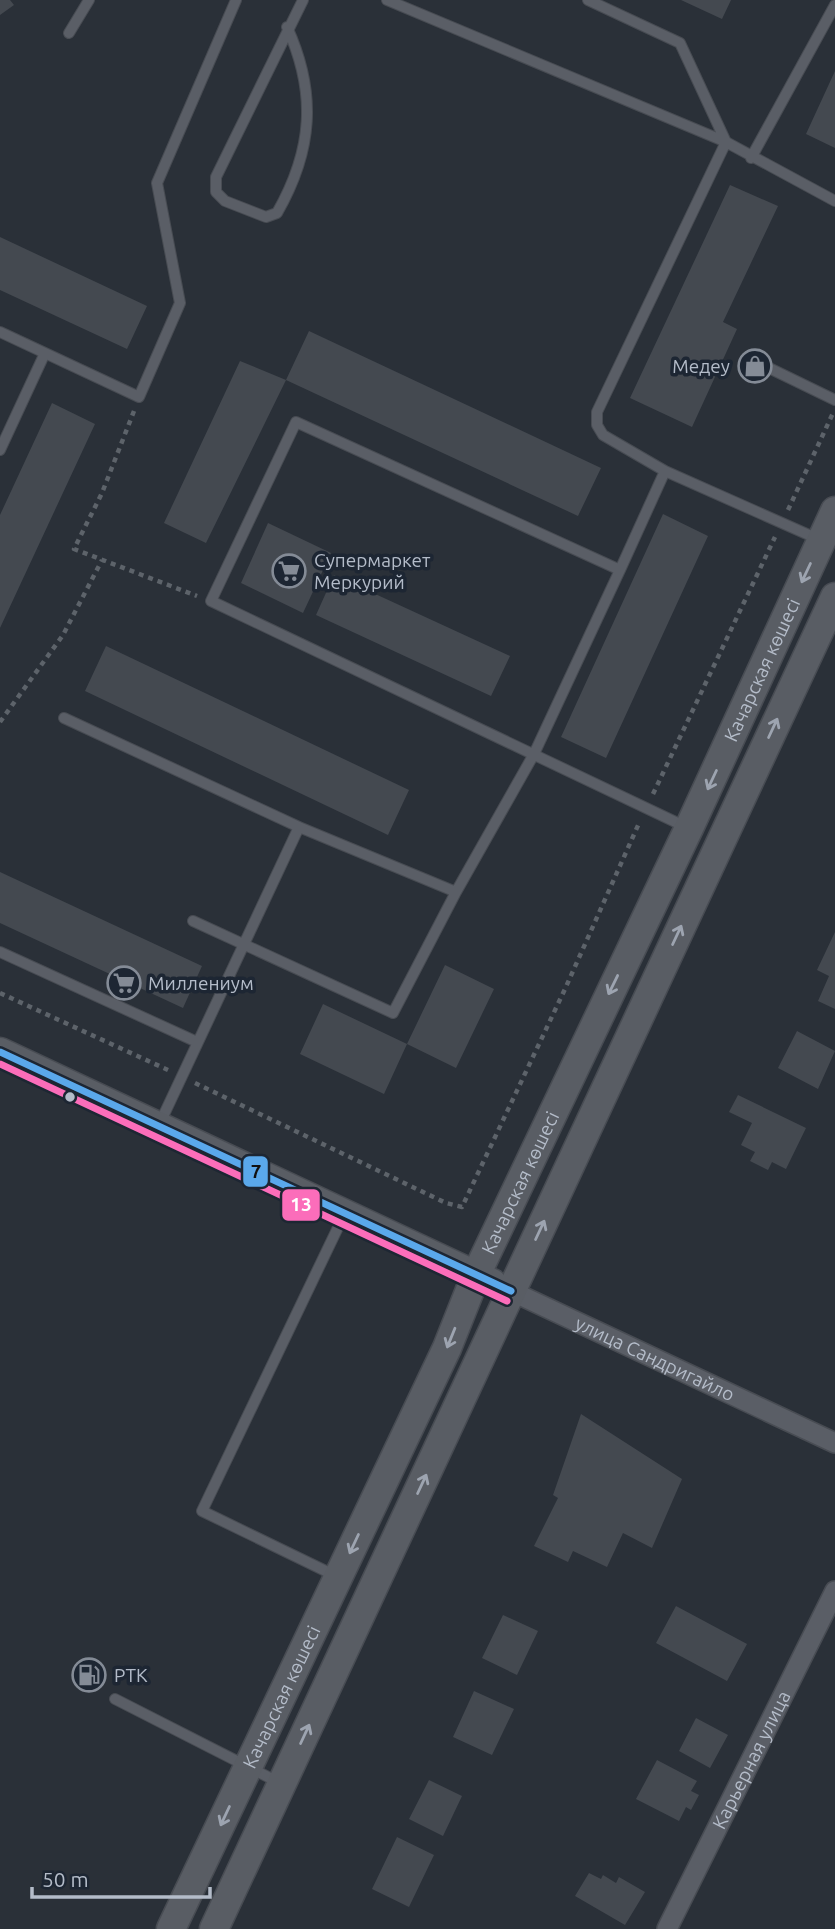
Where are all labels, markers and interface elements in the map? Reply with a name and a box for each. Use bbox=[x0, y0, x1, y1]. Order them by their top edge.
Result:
shop icon: Медеу bbox=[736, 347, 774, 385]
place label: Медеу bbox=[672, 355, 730, 377]
place label: Супермаркет Меркурий bbox=[314, 549, 431, 593]
supermarket icon: Супермаркет Меркурий bbox=[270, 552, 308, 590]
one-way arrow bbox=[799, 562, 812, 583]
street label: Качарская көшесі bbox=[719, 595, 804, 745]
one-way arrow bbox=[768, 718, 781, 739]
one-way arrow bbox=[704, 769, 718, 790]
one-way arrow bbox=[671, 925, 684, 946]
supermarket icon: Миллениум bbox=[105, 964, 143, 1002]
place label: Миллениум bbox=[148, 972, 254, 994]
one-way arrow bbox=[606, 974, 619, 995]
unlabelled marker bbox=[63, 1090, 77, 1104]
street label: Качарская көшесі bbox=[477, 1108, 563, 1257]
line badge: 7 bbox=[242, 1155, 269, 1188]
text: 7 bbox=[251, 1160, 261, 1182]
line badge: 13 bbox=[281, 1188, 321, 1222]
text: 13 bbox=[290, 1193, 312, 1215]
one-way arrow bbox=[534, 1219, 547, 1240]
street label: улица Сандригайло bbox=[572, 1312, 738, 1405]
one-way arrow bbox=[443, 1327, 456, 1349]
one-way arrow bbox=[416, 1474, 430, 1495]
one-way arrow bbox=[347, 1533, 360, 1554]
street label: Качарская көшесі bbox=[238, 1622, 324, 1772]
fuel station icon: РТК bbox=[70, 1656, 108, 1694]
place label: РТК bbox=[114, 1664, 148, 1686]
street label: Карьерная улица bbox=[708, 1687, 795, 1832]
one-way arrow bbox=[299, 1724, 312, 1745]
one-way arrow bbox=[217, 1805, 231, 1826]
scale bar bbox=[32, 1856, 210, 1900]
text: 50 m bbox=[42, 1867, 89, 1891]

